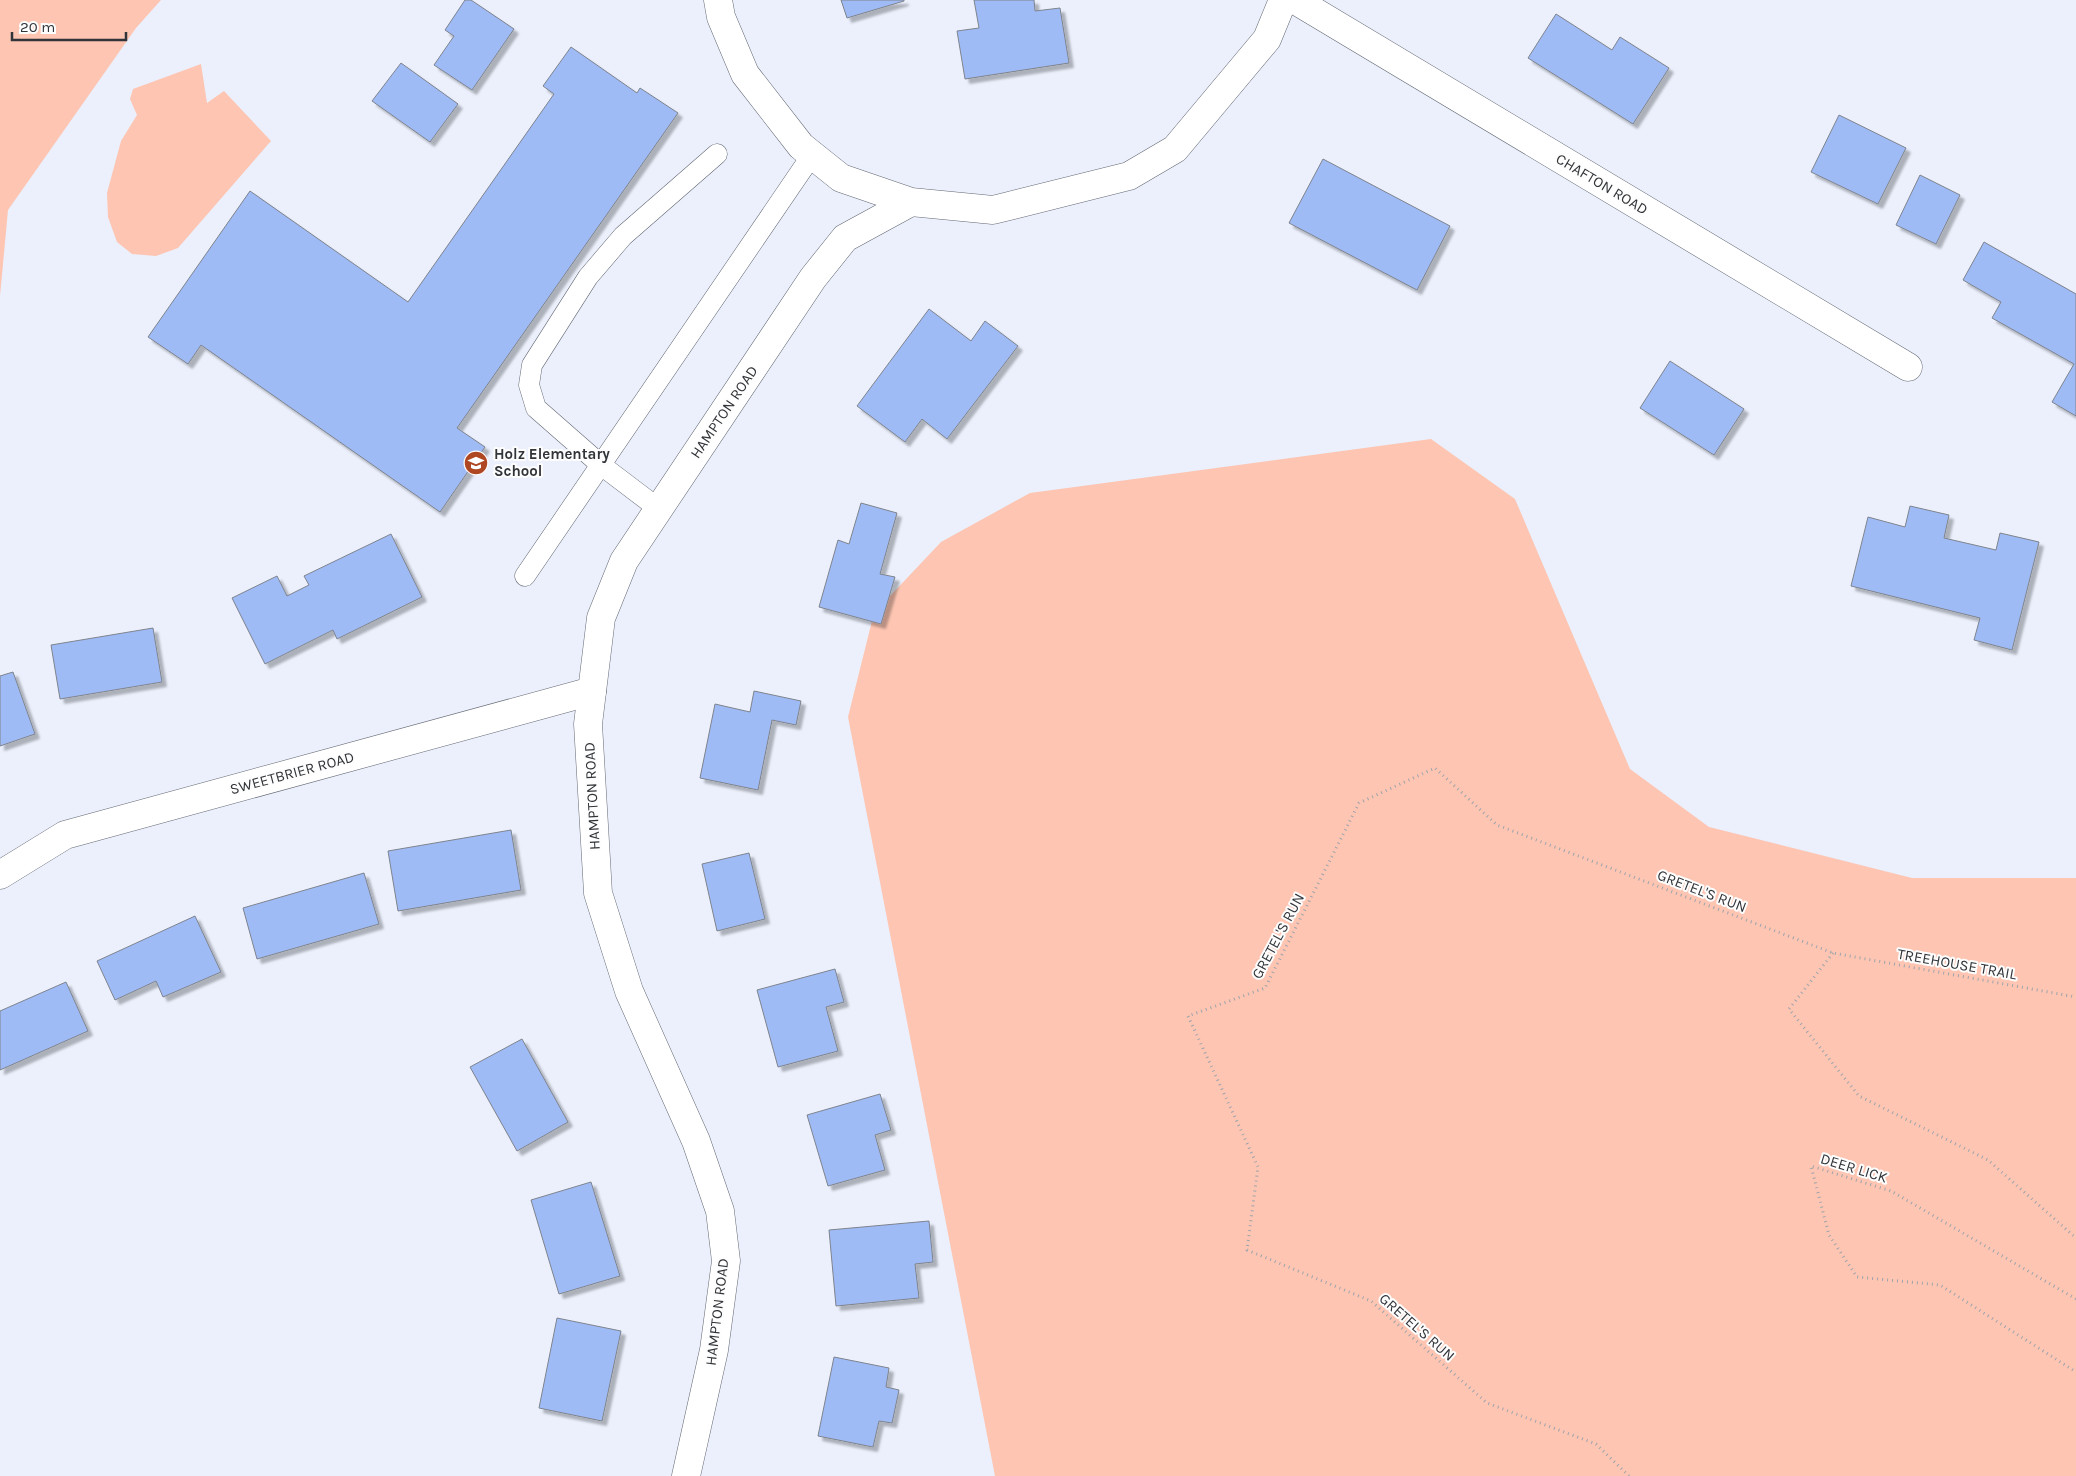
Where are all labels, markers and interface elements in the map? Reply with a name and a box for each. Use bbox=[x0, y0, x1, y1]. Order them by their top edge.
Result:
scale bar bbox=[12, 10, 126, 42]
text: 20 m bbox=[20, 18, 55, 36]
street label: CHAFTON ROAD bbox=[1553, 149, 1651, 219]
street label: HAMPTON ROAD bbox=[686, 362, 762, 462]
place label: Holz Elementary School bbox=[494, 445, 610, 480]
school or university icon: Holz Elementary School bbox=[463, 450, 489, 476]
street label: HAMPTON ROAD bbox=[580, 742, 604, 850]
street label: SWEETBRIER ROAD bbox=[228, 748, 356, 798]
street label: GRETEL'S RUN bbox=[1655, 866, 1749, 916]
street label: GRETEL'S RUN bbox=[1248, 890, 1308, 982]
street label: TREEHOUSE TRAIL bbox=[1896, 945, 2018, 983]
street label: DEER LICK bbox=[1818, 1149, 1890, 1187]
street label: HAMPTON ROAD bbox=[701, 1257, 733, 1367]
street label: GRETEL'S RUN bbox=[1376, 1289, 1458, 1365]

